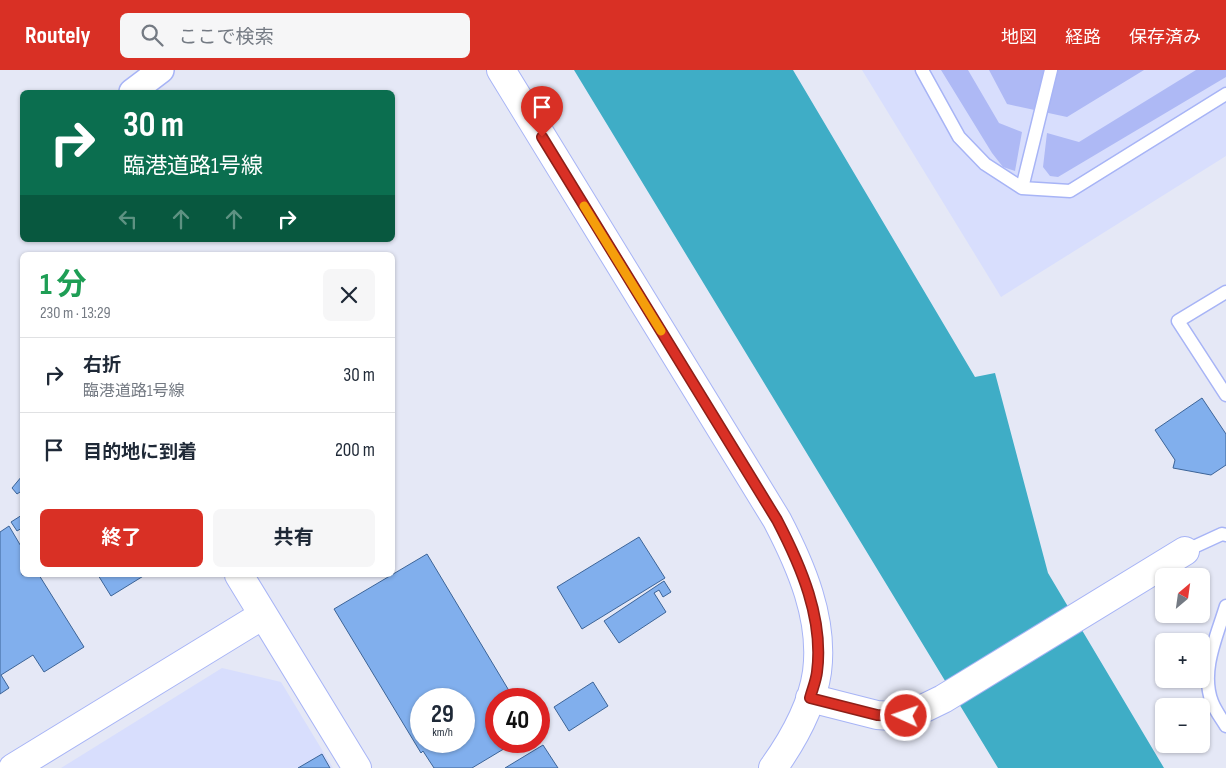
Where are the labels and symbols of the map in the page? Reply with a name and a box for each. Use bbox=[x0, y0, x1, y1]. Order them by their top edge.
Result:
pin bbox=[521, 86, 563, 137]
north arrow bbox=[1155, 568, 1210, 622]
speed limit sign: 40 bbox=[485, 688, 550, 753]
position arrow bbox=[879, 689, 931, 741]

